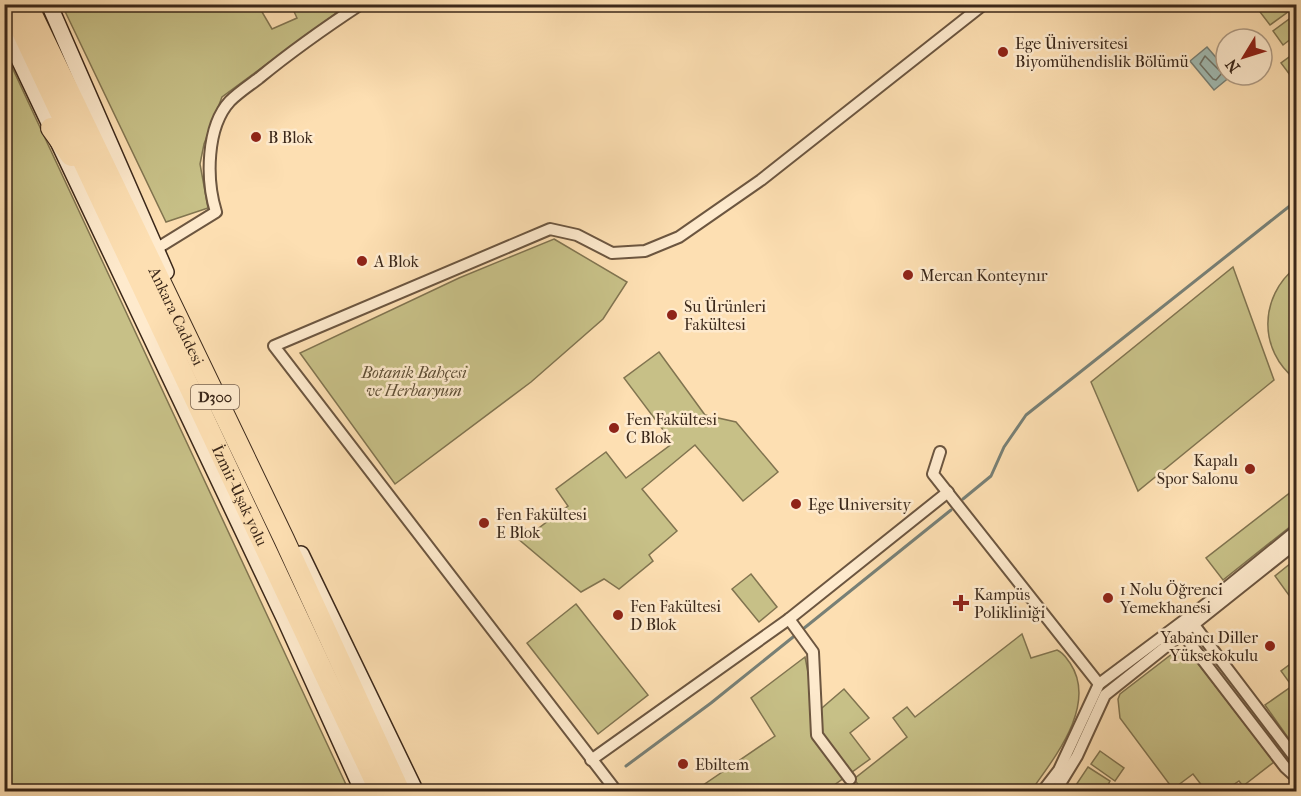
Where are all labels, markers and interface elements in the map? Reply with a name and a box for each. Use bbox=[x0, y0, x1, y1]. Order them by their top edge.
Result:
north arrow bbox=[1214, 27, 1274, 87]
place label: Ege Üniversitesi Biyomühendislik Bölümü bbox=[1015, 34, 1188, 71]
marker: Ege Üniversitesi Biyomühendislik Bölümü bbox=[996, 45, 1010, 59]
text: N bbox=[1221, 55, 1244, 77]
place label: B Blok bbox=[268, 128, 314, 147]
marker: B Blok bbox=[249, 130, 263, 144]
place label: A Blok bbox=[373, 252, 420, 271]
marker: A Blok bbox=[355, 254, 369, 268]
street label: Ankara Caddesi bbox=[144, 263, 208, 369]
place label: Mercan Konteynır bbox=[920, 266, 1048, 285]
marker: Mercan Konteynır bbox=[901, 268, 915, 282]
place label: Su Ürünleri Fakültesi bbox=[684, 297, 766, 334]
marker: Su Ürünleri Fakültesi bbox=[665, 308, 679, 322]
park label: Botanik Bahçesi ve Herbaryum bbox=[360, 363, 468, 400]
road number: D300 bbox=[191, 385, 239, 409]
place label: Fen Fakültesi C Blok bbox=[626, 410, 717, 447]
marker: Fen Fakültesi C Blok bbox=[607, 421, 621, 435]
street label: İzmir-Uşak yolu bbox=[208, 442, 272, 549]
place label: Kapalı Spor Salonu bbox=[1157, 451, 1238, 488]
marker: Kapalı Spor Salonu bbox=[1243, 462, 1257, 476]
place label: Ege University bbox=[808, 495, 912, 514]
marker: Ege University bbox=[789, 497, 803, 511]
place label: Fen Fakültesi E Blok bbox=[496, 505, 587, 542]
marker: Fen Fakültesi E Blok bbox=[477, 516, 491, 530]
place label: 1 Nolu Öğrenci Yemekhanesi bbox=[1119, 580, 1223, 617]
place label: Kampüs Polikliniği bbox=[974, 585, 1045, 622]
marker: 1 Nolu Öğrenci Yemekhanesi bbox=[1101, 591, 1115, 605]
marker: Kampüs Polikliniği bbox=[952, 594, 970, 612]
place label: Fen Fakültesi D Blok bbox=[630, 597, 721, 634]
marker: Fen Fakültesi D Blok bbox=[611, 608, 625, 622]
place label: Yabancı Diller Yüksekokulu bbox=[1159, 628, 1258, 665]
marker: Yabancı Diller Yüksekokulu bbox=[1263, 639, 1277, 653]
place label: Ebiltem bbox=[695, 755, 750, 774]
marker: Ebiltem bbox=[676, 757, 690, 771]

